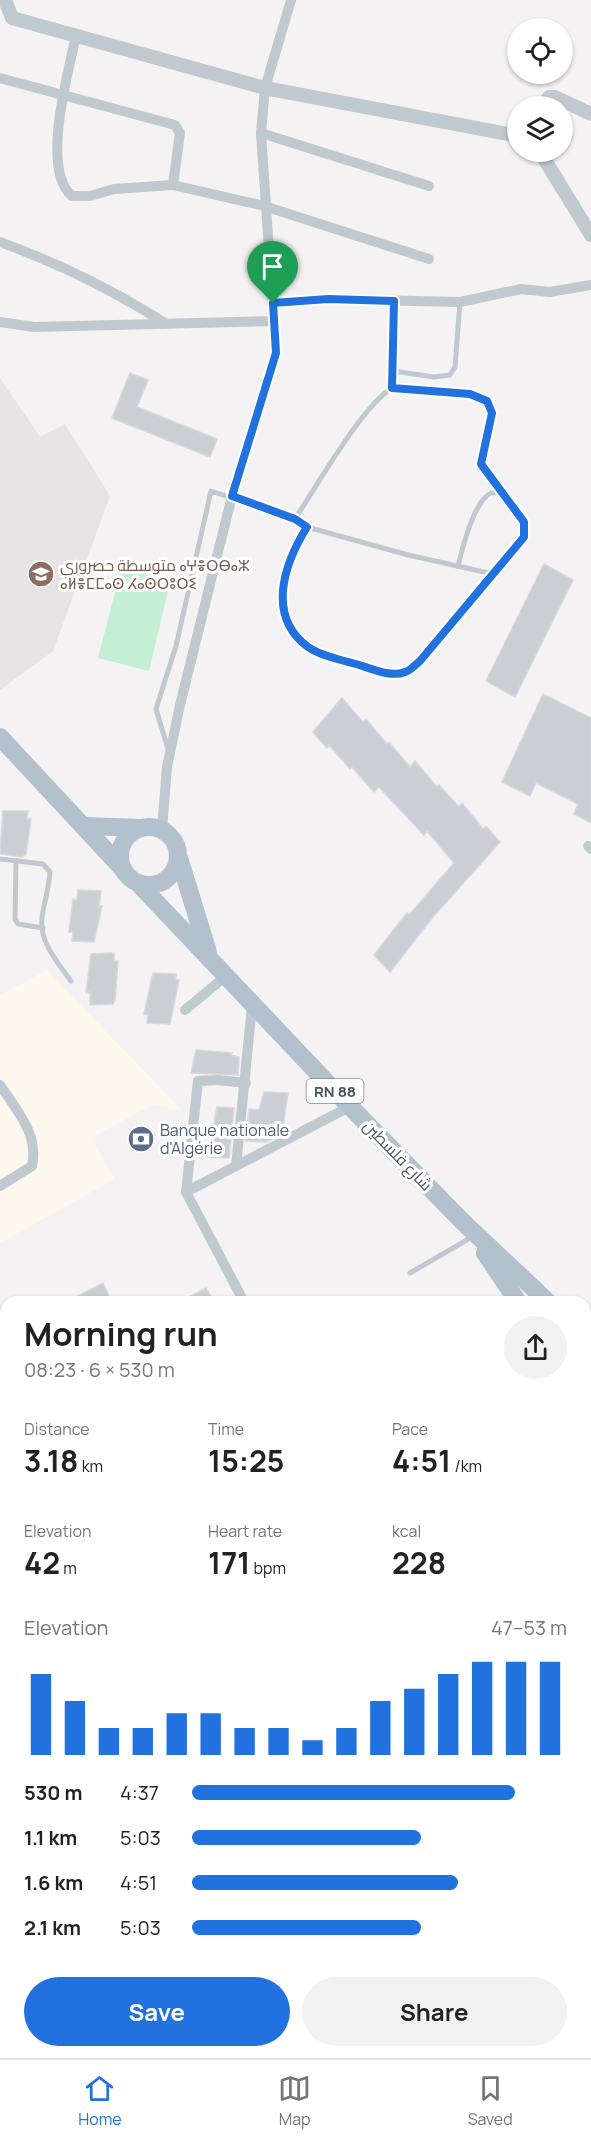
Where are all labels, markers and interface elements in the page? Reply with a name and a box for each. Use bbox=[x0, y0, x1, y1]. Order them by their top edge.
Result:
map controls bbox=[507, 18, 573, 162]
button: locate bbox=[507, 18, 573, 84]
button: layers bbox=[507, 96, 573, 162]
pin bbox=[247, 241, 298, 303]
icon: arrive bbox=[256, 250, 289, 283]
place label: متوسطة حصروري ⴰⵖⴻⵔⴱⴰⵣ ⴰⵍⴻⵎⵎⴰⵙ ⵃⴰⵙⵔⵓⵔⵉ bbox=[60, 554, 250, 594]
school or university icon: متوسطة حصروري ⴰⵖⴻⵔⴱⴰⵣ ⴰⵍⴻⵎⵎⴰⵙ ⵃⴰⵙⵔⵓⵔⵉ bbox=[26, 559, 56, 589]
road number: RN 88 bbox=[306, 1079, 364, 1103]
street label: شارع فلسطين bbox=[358, 1115, 437, 1196]
place label: Banque nationale d'Algérie bbox=[160, 1119, 289, 1159]
bank icon: Banque nationale d'Algérie bbox=[126, 1124, 156, 1154]
text: Morning run bbox=[24, 1311, 218, 1356]
button: share bbox=[504, 1316, 567, 1379]
text: 08:23 · 6 × 530 m bbox=[24, 1356, 175, 1383]
text: Distance bbox=[24, 1418, 90, 1440]
text: Time bbox=[208, 1418, 244, 1440]
text: Pace bbox=[392, 1418, 428, 1440]
text: 3.18 bbox=[24, 1440, 78, 1481]
text: 15:25 bbox=[208, 1440, 284, 1481]
text: 4:51 bbox=[392, 1440, 451, 1481]
text: km bbox=[78, 1455, 103, 1477]
text: /km bbox=[451, 1455, 482, 1477]
text: Elevation bbox=[24, 1520, 92, 1542]
text: Heart rate bbox=[208, 1520, 282, 1542]
text: kcal bbox=[392, 1520, 421, 1542]
text: 42 bbox=[24, 1542, 60, 1583]
text: 171 bbox=[208, 1542, 250, 1583]
text: 228 bbox=[392, 1542, 446, 1583]
text: m bbox=[60, 1557, 77, 1579]
text: bpm bbox=[250, 1557, 286, 1579]
text: Elevation bbox=[24, 1614, 108, 1641]
text: 47–53 m bbox=[491, 1614, 567, 1641]
text: 530 m bbox=[24, 1779, 83, 1806]
text: 4:37 bbox=[120, 1779, 159, 1806]
text: 1.1 km bbox=[24, 1824, 77, 1851]
text: 5:03 bbox=[120, 1824, 161, 1851]
text: 1.6 km bbox=[24, 1869, 83, 1896]
text: 4:51 bbox=[120, 1869, 157, 1896]
text: 2.1 km bbox=[24, 1914, 81, 1941]
text: 5:03 bbox=[120, 1914, 161, 1941]
button: Save bbox=[24, 1977, 290, 2046]
button: Share bbox=[302, 1977, 567, 2046]
tab: Home bbox=[78, 2072, 122, 2130]
tab: Map bbox=[278, 2072, 311, 2130]
tab: Saved bbox=[468, 2072, 513, 2130]

